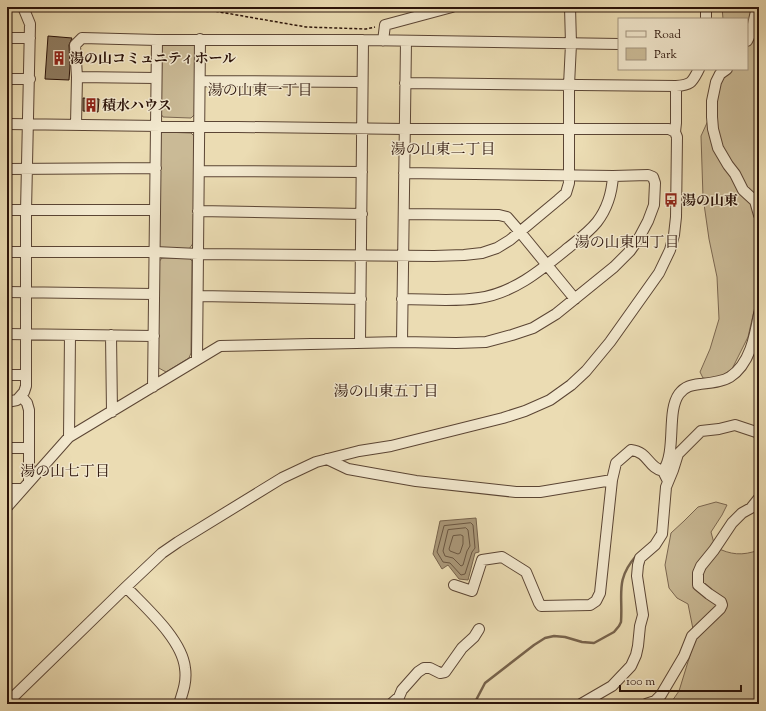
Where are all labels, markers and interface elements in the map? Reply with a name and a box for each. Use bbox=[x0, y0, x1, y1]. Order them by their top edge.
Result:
legend bbox=[618, 18, 748, 70]
text: Road bbox=[654, 26, 681, 44]
text: Park bbox=[654, 46, 677, 64]
building icon: 湯の山コミュニティホール bbox=[51, 50, 67, 66]
place label: 湯の山コミュニティホール bbox=[70, 50, 236, 70]
district label: 湯の山東一丁目 bbox=[207, 81, 313, 102]
building icon: 積水ハウス bbox=[83, 97, 99, 113]
place label: 積水ハウス bbox=[102, 97, 172, 117]
district label: 湯の山東二丁目 bbox=[390, 140, 496, 161]
bus stop icon: 湯の山東 bbox=[663, 192, 679, 208]
place label: 湯の山東 bbox=[682, 192, 738, 212]
district label: 湯の山東四丁目 bbox=[574, 233, 680, 254]
district label: 湯の山東五丁目 bbox=[333, 382, 439, 403]
district label: 湯の山七丁目 bbox=[20, 462, 110, 483]
scale bar bbox=[620, 667, 741, 693]
text: 100 m bbox=[626, 673, 655, 691]

